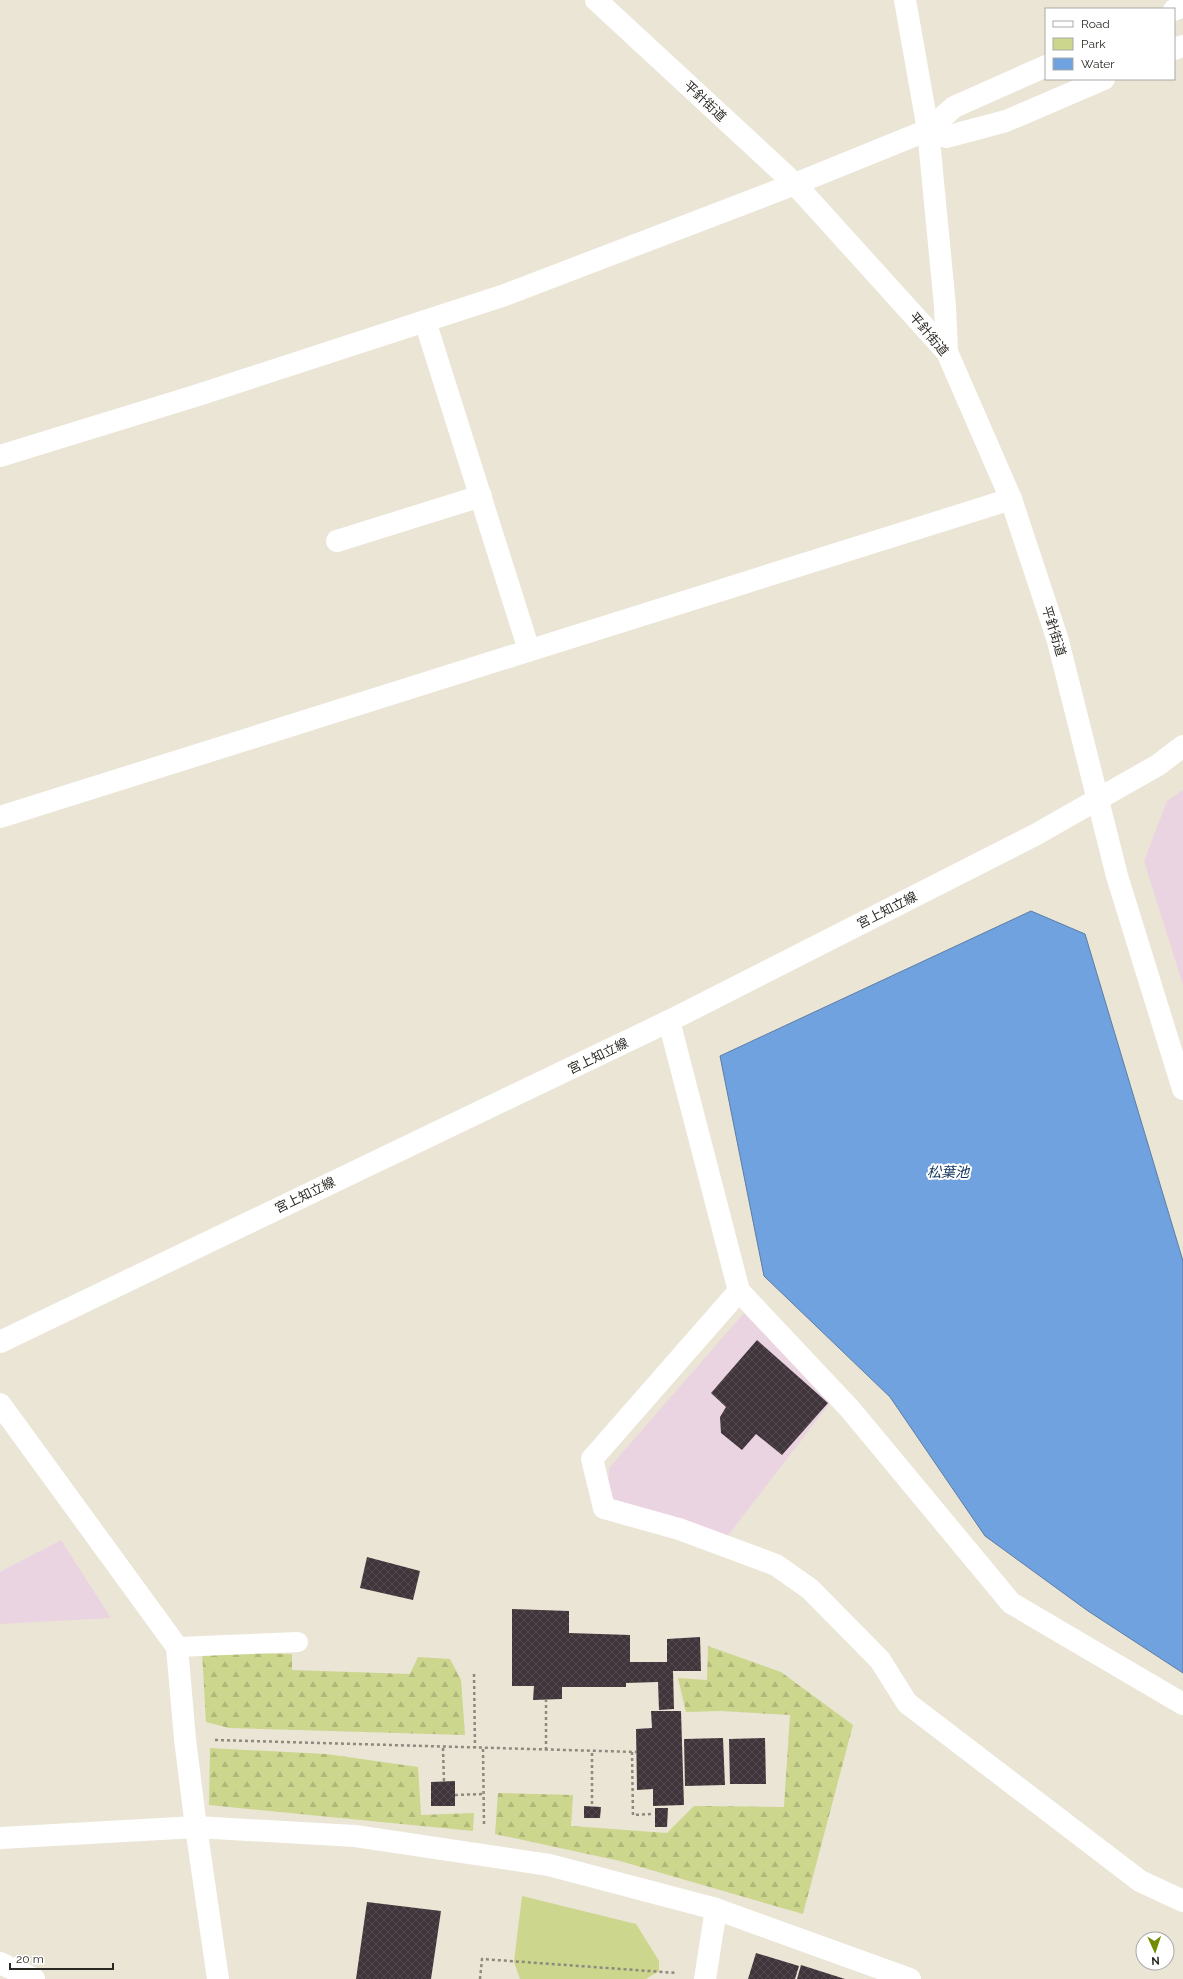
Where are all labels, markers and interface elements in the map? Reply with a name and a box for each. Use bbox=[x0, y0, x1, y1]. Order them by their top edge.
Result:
legend bbox=[1045, 8, 1175, 80]
text: Road bbox=[1081, 17, 1110, 31]
text: Park bbox=[1081, 37, 1106, 51]
text: Water bbox=[1081, 57, 1115, 71]
street label: 平針街道 bbox=[681, 78, 729, 124]
street label: 平針街道 bbox=[907, 309, 951, 359]
street label: 平針街道 bbox=[1039, 604, 1069, 658]
street label: 宮上知立線 bbox=[855, 889, 919, 931]
street label: 宮上知立線 bbox=[565, 1035, 631, 1077]
water label: 松葉池 bbox=[927, 1164, 971, 1180]
street label: 宮上知立線 bbox=[272, 1174, 338, 1216]
north arrow bbox=[1135, 1931, 1175, 1971]
scale bar bbox=[10, 1945, 113, 1971]
text: 20 m bbox=[16, 1952, 44, 1966]
text: N bbox=[1151, 1954, 1160, 1967]

